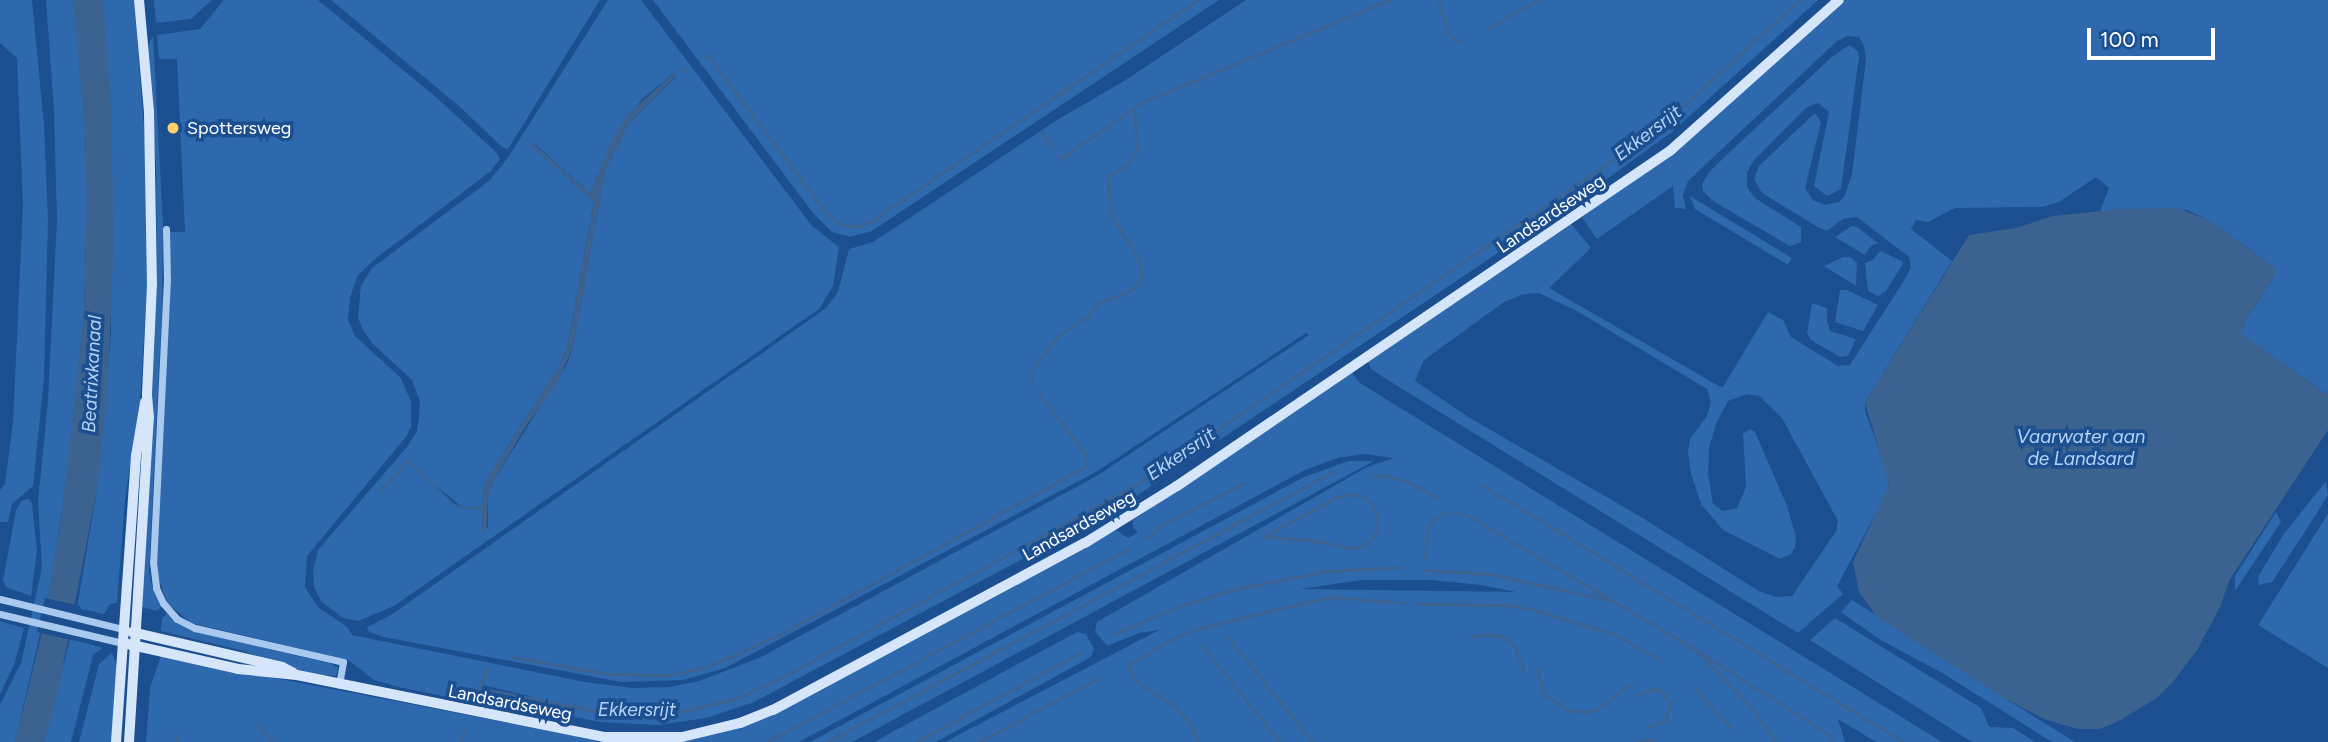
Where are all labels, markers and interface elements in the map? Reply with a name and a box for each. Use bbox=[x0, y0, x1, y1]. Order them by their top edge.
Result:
scale bar bbox=[2090, 14, 2218, 58]
text: 100 m bbox=[2100, 27, 2159, 52]
water label: Ekkersrijt bbox=[1610, 100, 1686, 166]
place label: Spottersweg bbox=[187, 117, 291, 139]
marker: Spottersweg bbox=[165, 120, 181, 136]
street label: Landsardseweg bbox=[1493, 170, 1609, 258]
water label: Beatrixkanaal bbox=[78, 315, 106, 433]
water label: Ekkersrijt bbox=[1142, 423, 1220, 485]
water label: Vaarwater aan de Landsard bbox=[2017, 426, 2145, 470]
street label: Landsardseweg bbox=[1019, 486, 1139, 566]
street label: Landsardseweg bbox=[446, 680, 574, 726]
water label: Ekkersrijt bbox=[598, 699, 676, 721]

